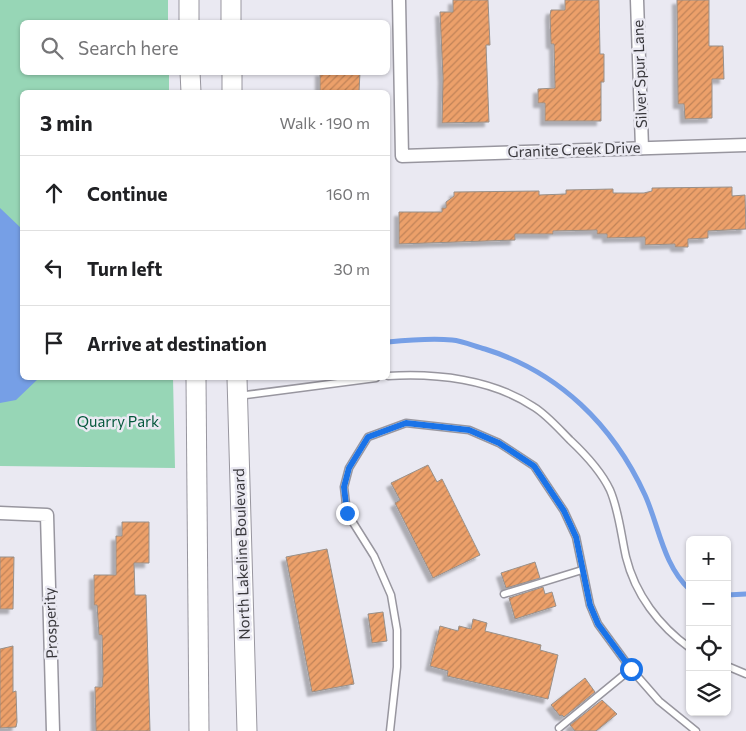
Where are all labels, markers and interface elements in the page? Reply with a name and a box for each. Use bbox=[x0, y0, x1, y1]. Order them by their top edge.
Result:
street label: Silver Spur Lane bbox=[628, 19, 650, 129]
search box bbox=[20, 20, 390, 75]
icon: search bbox=[38, 34, 66, 62]
text: Search here bbox=[78, 36, 178, 59]
text: 3 min bbox=[40, 110, 93, 135]
text: Walk · 190 m bbox=[280, 113, 370, 132]
street label: Granite Creek Drive bbox=[507, 138, 641, 160]
icon: ahead bbox=[40, 179, 68, 207]
text: Continue bbox=[87, 182, 167, 205]
text: 160 m bbox=[326, 184, 370, 203]
icon: left bbox=[40, 254, 68, 282]
text: Turn left bbox=[87, 257, 162, 280]
text: 30 m bbox=[333, 259, 370, 278]
icon: arrive bbox=[40, 329, 68, 357]
text: Arrive at destination bbox=[87, 332, 267, 355]
park label: Quarry Park bbox=[77, 412, 159, 430]
street label: North Lakeline Boulevard bbox=[229, 468, 253, 640]
route end bbox=[336, 502, 359, 525]
map controls bbox=[686, 536, 731, 716]
button: + bbox=[686, 536, 731, 581]
button: − bbox=[686, 581, 731, 626]
street label: Prosperity bbox=[40, 587, 60, 659]
button: locate bbox=[686, 626, 731, 671]
route start bbox=[620, 658, 643, 681]
button: layers bbox=[686, 671, 731, 716]

